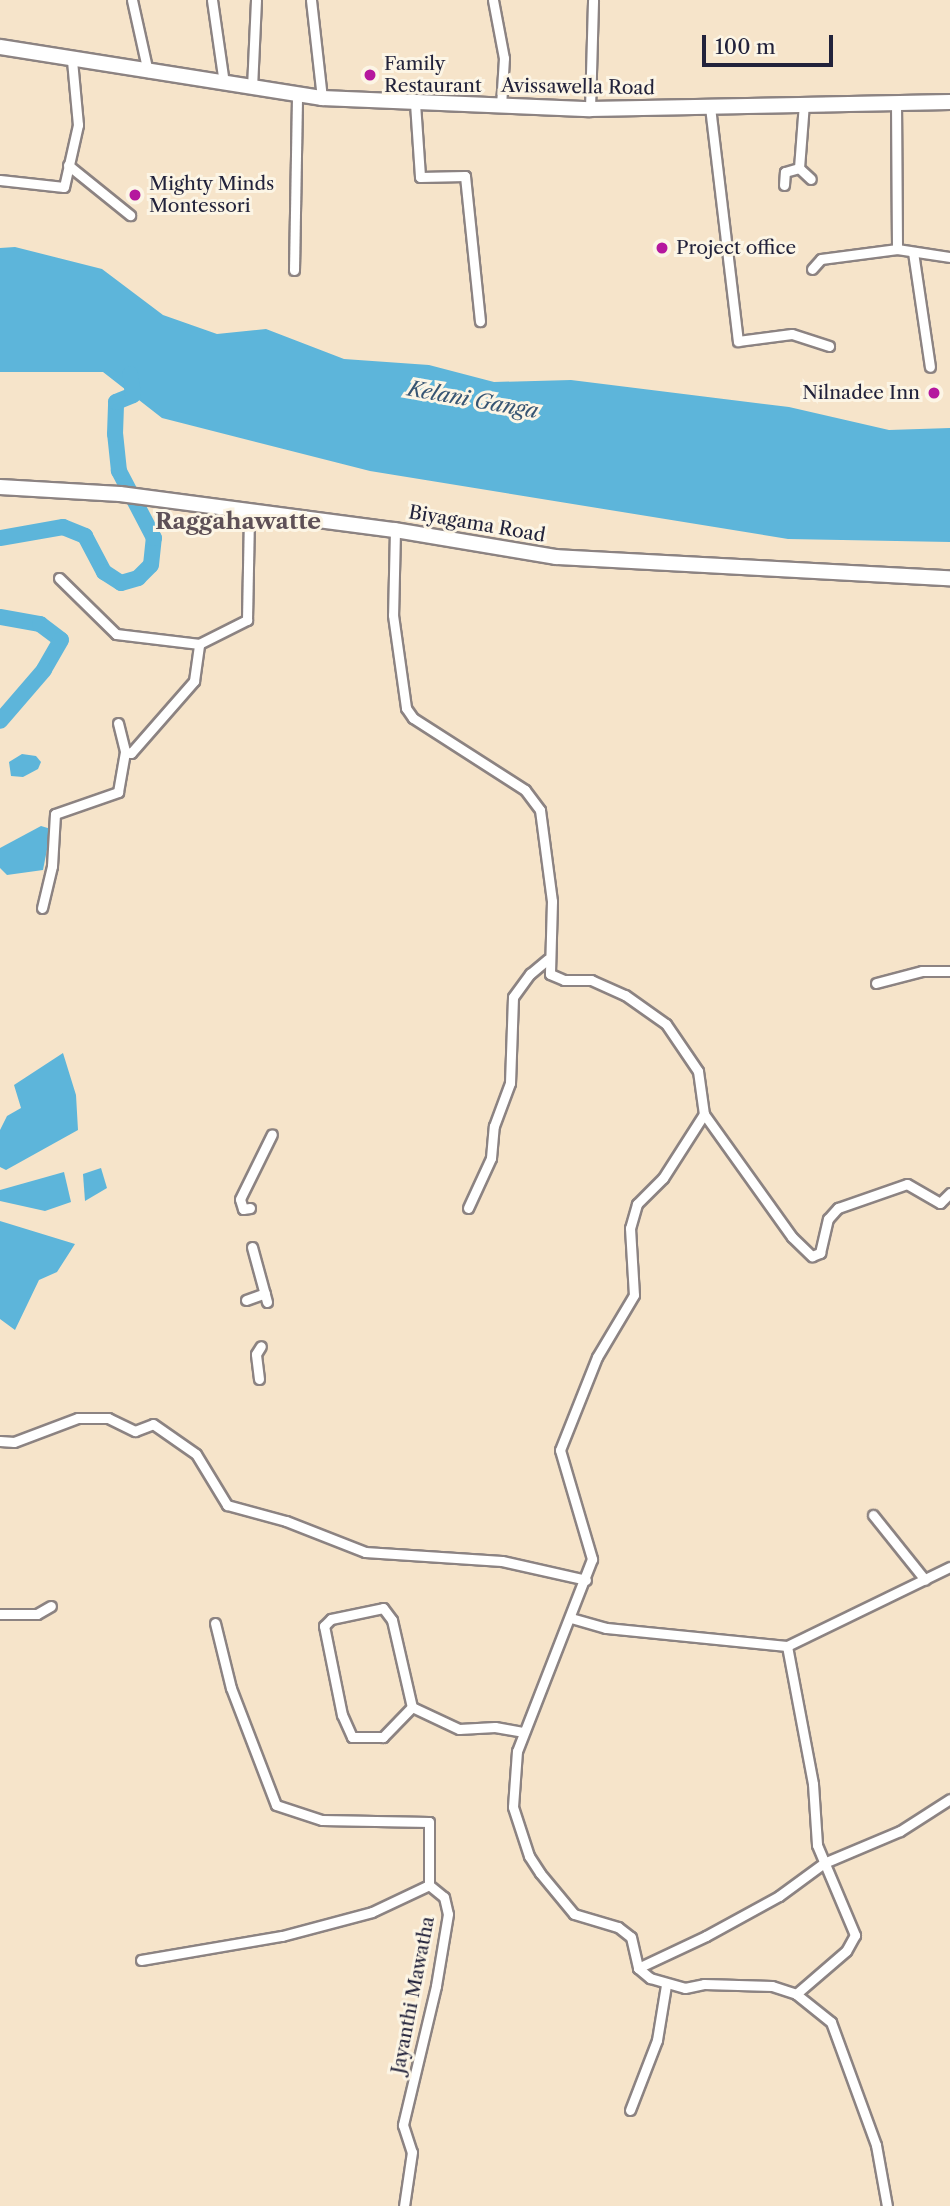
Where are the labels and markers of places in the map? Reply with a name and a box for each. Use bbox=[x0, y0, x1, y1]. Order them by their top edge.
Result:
place label: Family Restaurant bbox=[384, 53, 482, 97]
marker: Family Restaurant bbox=[362, 67, 378, 83]
place label: Mighty Minds Montessori bbox=[149, 173, 275, 217]
marker: Mighty Minds Montessori bbox=[127, 187, 143, 203]
place label: Project office bbox=[676, 237, 796, 259]
marker: Project office bbox=[654, 240, 670, 256]
place label: Nilnadee Inn bbox=[802, 382, 920, 404]
marker: Nilnadee Inn bbox=[926, 385, 942, 401]

